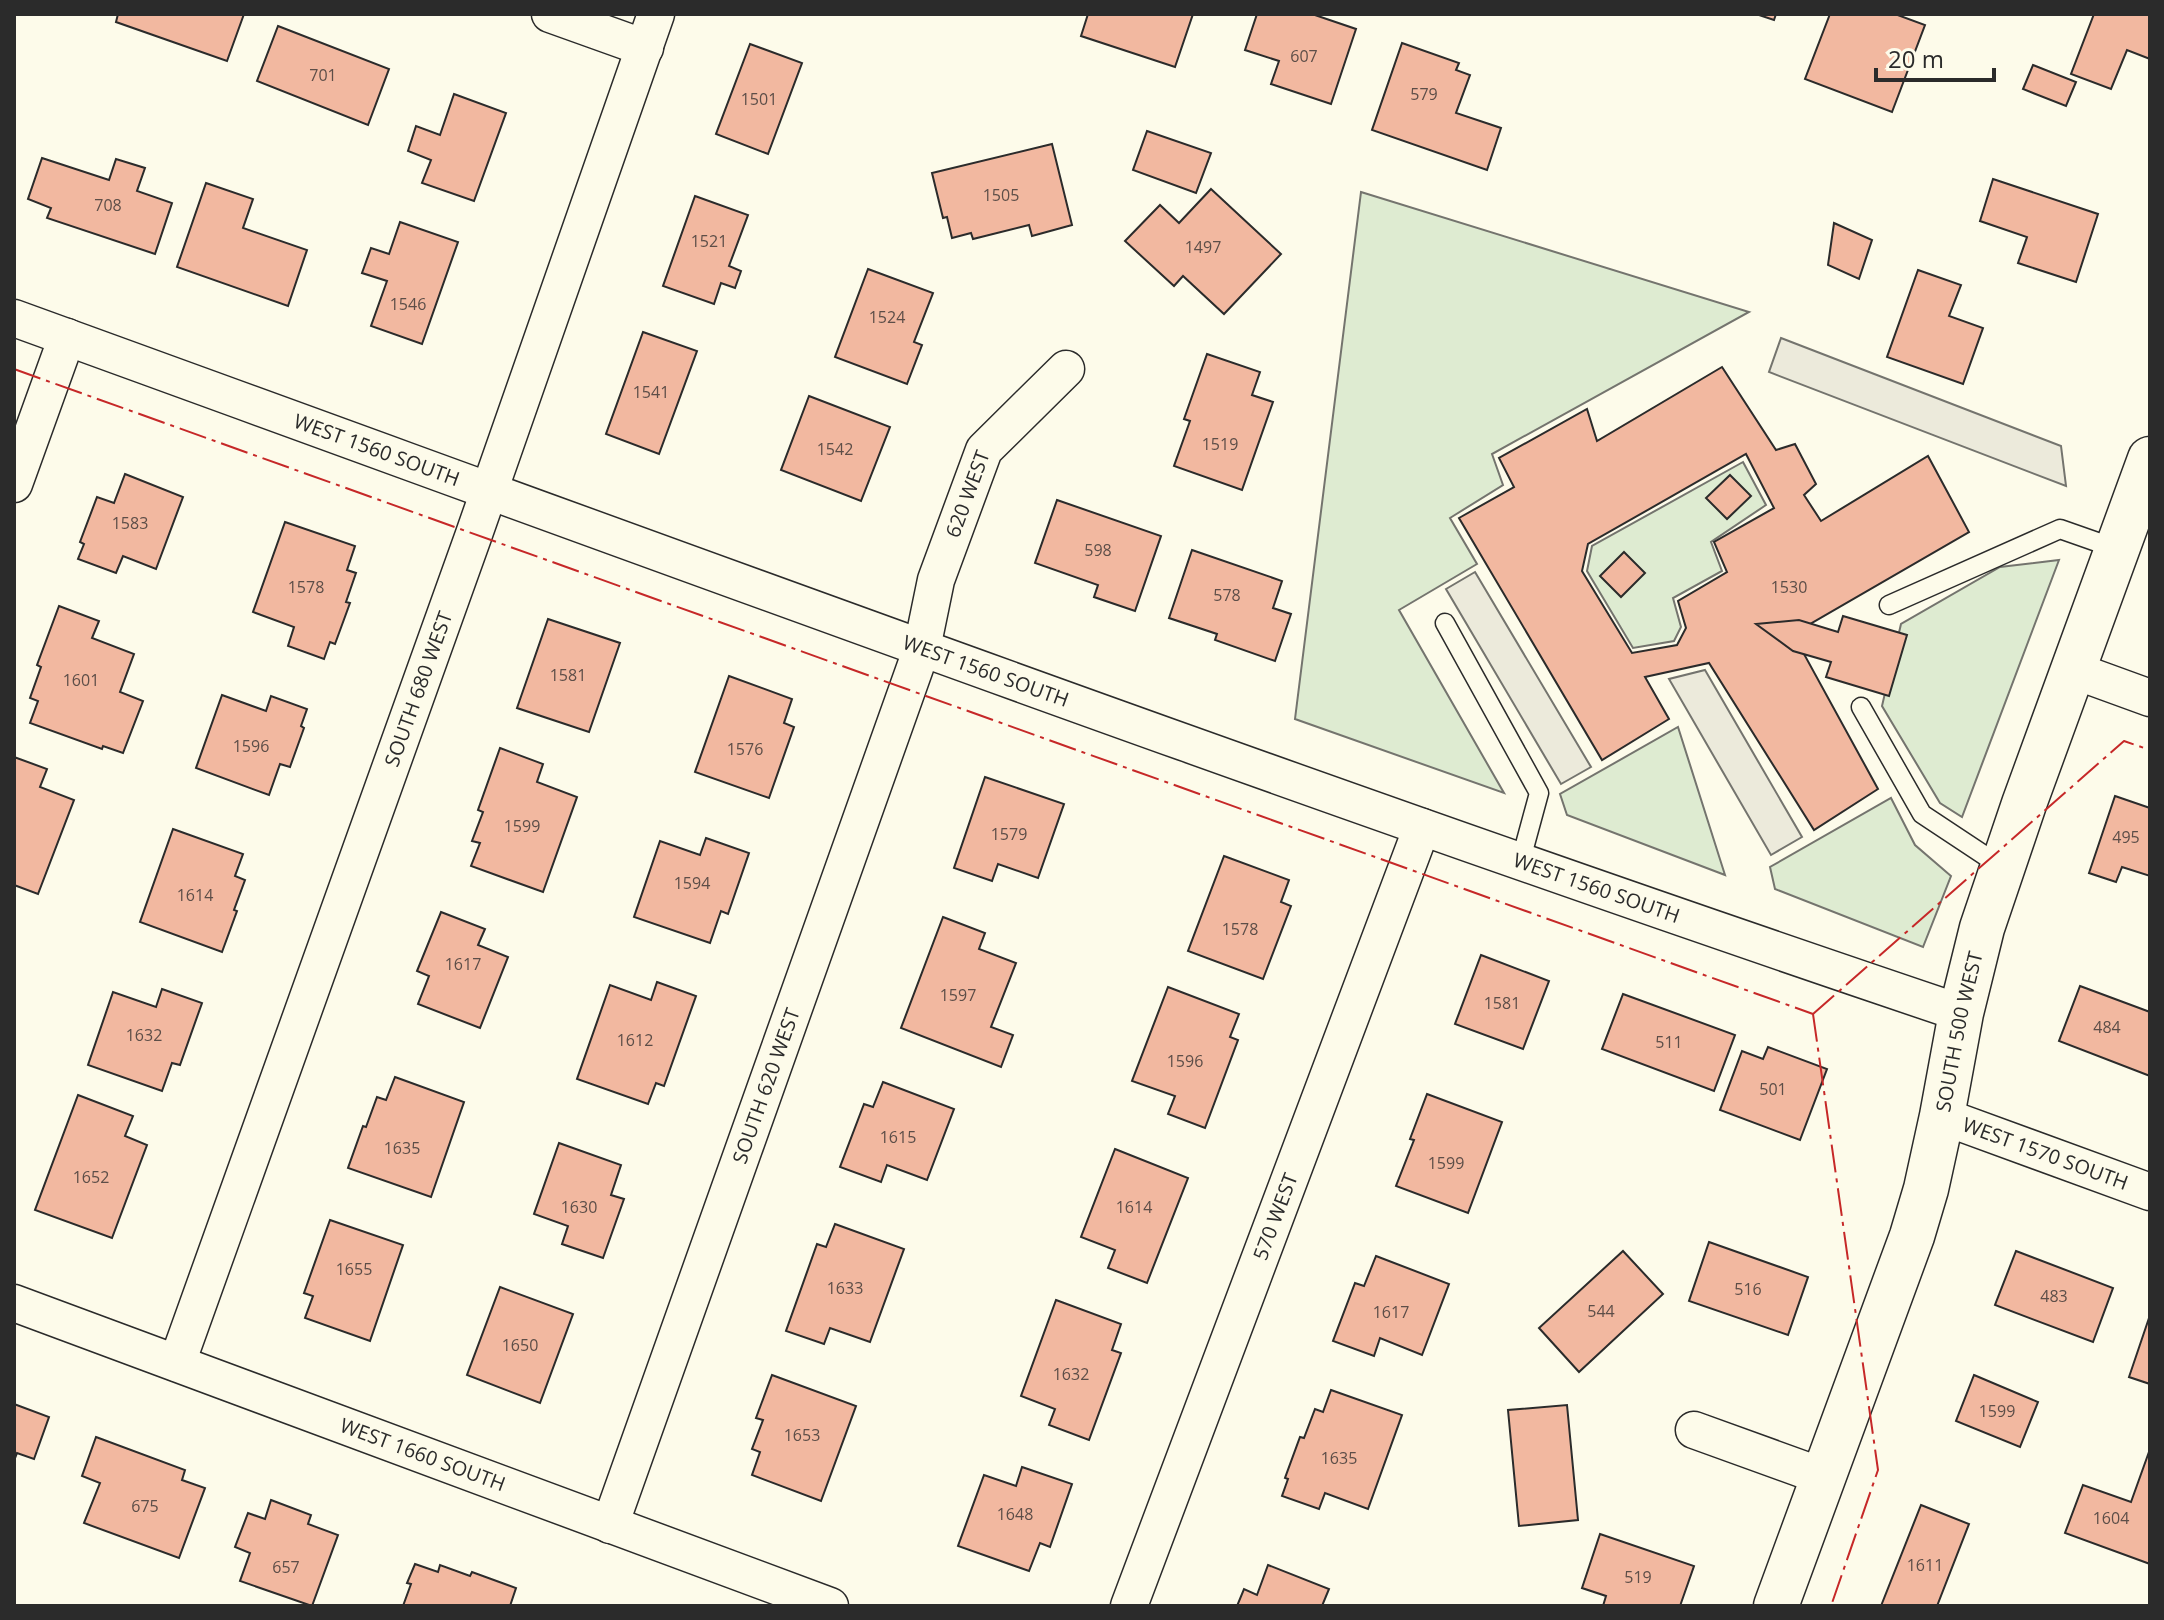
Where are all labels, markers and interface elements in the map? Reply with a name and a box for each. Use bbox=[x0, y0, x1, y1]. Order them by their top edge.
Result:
scale bar bbox=[1876, 32, 1994, 82]
text: 20 m bbox=[1888, 42, 1944, 75]
house number: 607 bbox=[1290, 45, 1318, 67]
house number: 701 bbox=[309, 64, 337, 86]
house number: 579 bbox=[1410, 83, 1438, 105]
house number: 1501 bbox=[741, 88, 777, 110]
house number: 1505 bbox=[983, 184, 1019, 206]
house number: 708 bbox=[94, 194, 122, 216]
house number: 1521 bbox=[691, 230, 727, 252]
house number: 1497 bbox=[1185, 236, 1221, 258]
house number: 1546 bbox=[390, 293, 426, 315]
house number: 1524 bbox=[869, 306, 905, 328]
house number: 1541 bbox=[633, 381, 669, 403]
street label: WEST 1560 SOUTH bbox=[290, 407, 464, 492]
house number: 1519 bbox=[1202, 433, 1238, 455]
house number: 1542 bbox=[817, 438, 853, 460]
street label: 620 WEST bbox=[939, 446, 996, 541]
house number: 1583 bbox=[112, 512, 148, 534]
house number: 598 bbox=[1084, 539, 1112, 561]
house number: 1578 bbox=[288, 576, 324, 598]
house number: 1530 bbox=[1771, 576, 1807, 598]
house number: 578 bbox=[1213, 584, 1241, 606]
street label: SOUTH 680 WEST bbox=[378, 607, 458, 770]
street label: WEST 1560 SOUTH bbox=[899, 628, 1073, 713]
house number: 1581 bbox=[550, 664, 586, 686]
house number: 1601 bbox=[63, 669, 99, 691]
house number: 1596 bbox=[233, 735, 269, 757]
house number: 1576 bbox=[727, 738, 763, 760]
house number: 1599 bbox=[504, 815, 540, 837]
house number: 1579 bbox=[991, 823, 1027, 845]
house number: 495 bbox=[2112, 826, 2140, 848]
street label: WEST 1560 SOUTH bbox=[1510, 846, 1684, 929]
house number: 1594 bbox=[674, 872, 710, 894]
house number: 1614 bbox=[177, 884, 213, 906]
house number: 1578 bbox=[1222, 918, 1258, 940]
street label: SOUTH 500 WEST bbox=[1929, 949, 1989, 1114]
house number: 1617 bbox=[445, 953, 481, 975]
house number: 1597 bbox=[940, 984, 976, 1006]
house number: 1581 bbox=[1484, 992, 1520, 1014]
street label: SOUTH 620 WEST bbox=[726, 1004, 806, 1167]
house number: 484 bbox=[2093, 1016, 2121, 1038]
house number: 1632 bbox=[126, 1024, 162, 1046]
house number: 1612 bbox=[617, 1029, 653, 1051]
house number: 511 bbox=[1655, 1031, 1683, 1053]
house number: 1596 bbox=[1167, 1050, 1203, 1072]
house number: 501 bbox=[1759, 1078, 1787, 1100]
street label: WEST 1570 SOUTH bbox=[1959, 1111, 2132, 1196]
house number: 1615 bbox=[880, 1126, 916, 1148]
house number: 1635 bbox=[384, 1137, 420, 1159]
house number: 1599 bbox=[1428, 1152, 1464, 1174]
house number: 1652 bbox=[73, 1166, 109, 1188]
street label: 570 WEST bbox=[1246, 1169, 1304, 1264]
house number: 1630 bbox=[561, 1196, 597, 1218]
house number: 1614 bbox=[1116, 1196, 1152, 1218]
house number: 1655 bbox=[336, 1258, 372, 1280]
house number: 1633 bbox=[827, 1277, 863, 1299]
house number: 516 bbox=[1734, 1278, 1762, 1300]
house number: 483 bbox=[2040, 1285, 2068, 1307]
house number: 544 bbox=[1587, 1300, 1615, 1322]
house number: 1617 bbox=[1373, 1301, 1409, 1323]
house number: 1650 bbox=[502, 1334, 538, 1356]
house number: 1632 bbox=[1053, 1363, 1089, 1385]
house number: 1599 bbox=[1979, 1400, 2015, 1422]
street label: WEST 1660 SOUTH bbox=[336, 1411, 509, 1497]
house number: 1653 bbox=[784, 1424, 820, 1446]
house number: 1635 bbox=[1321, 1447, 1357, 1469]
house number: 675 bbox=[131, 1495, 159, 1517]
house number: 1648 bbox=[997, 1503, 1033, 1525]
house number: 1604 bbox=[2093, 1507, 2129, 1529]
house number: 1611 bbox=[1907, 1554, 1943, 1576]
house number: 657 bbox=[272, 1556, 300, 1578]
house number: 519 bbox=[1624, 1566, 1652, 1588]

